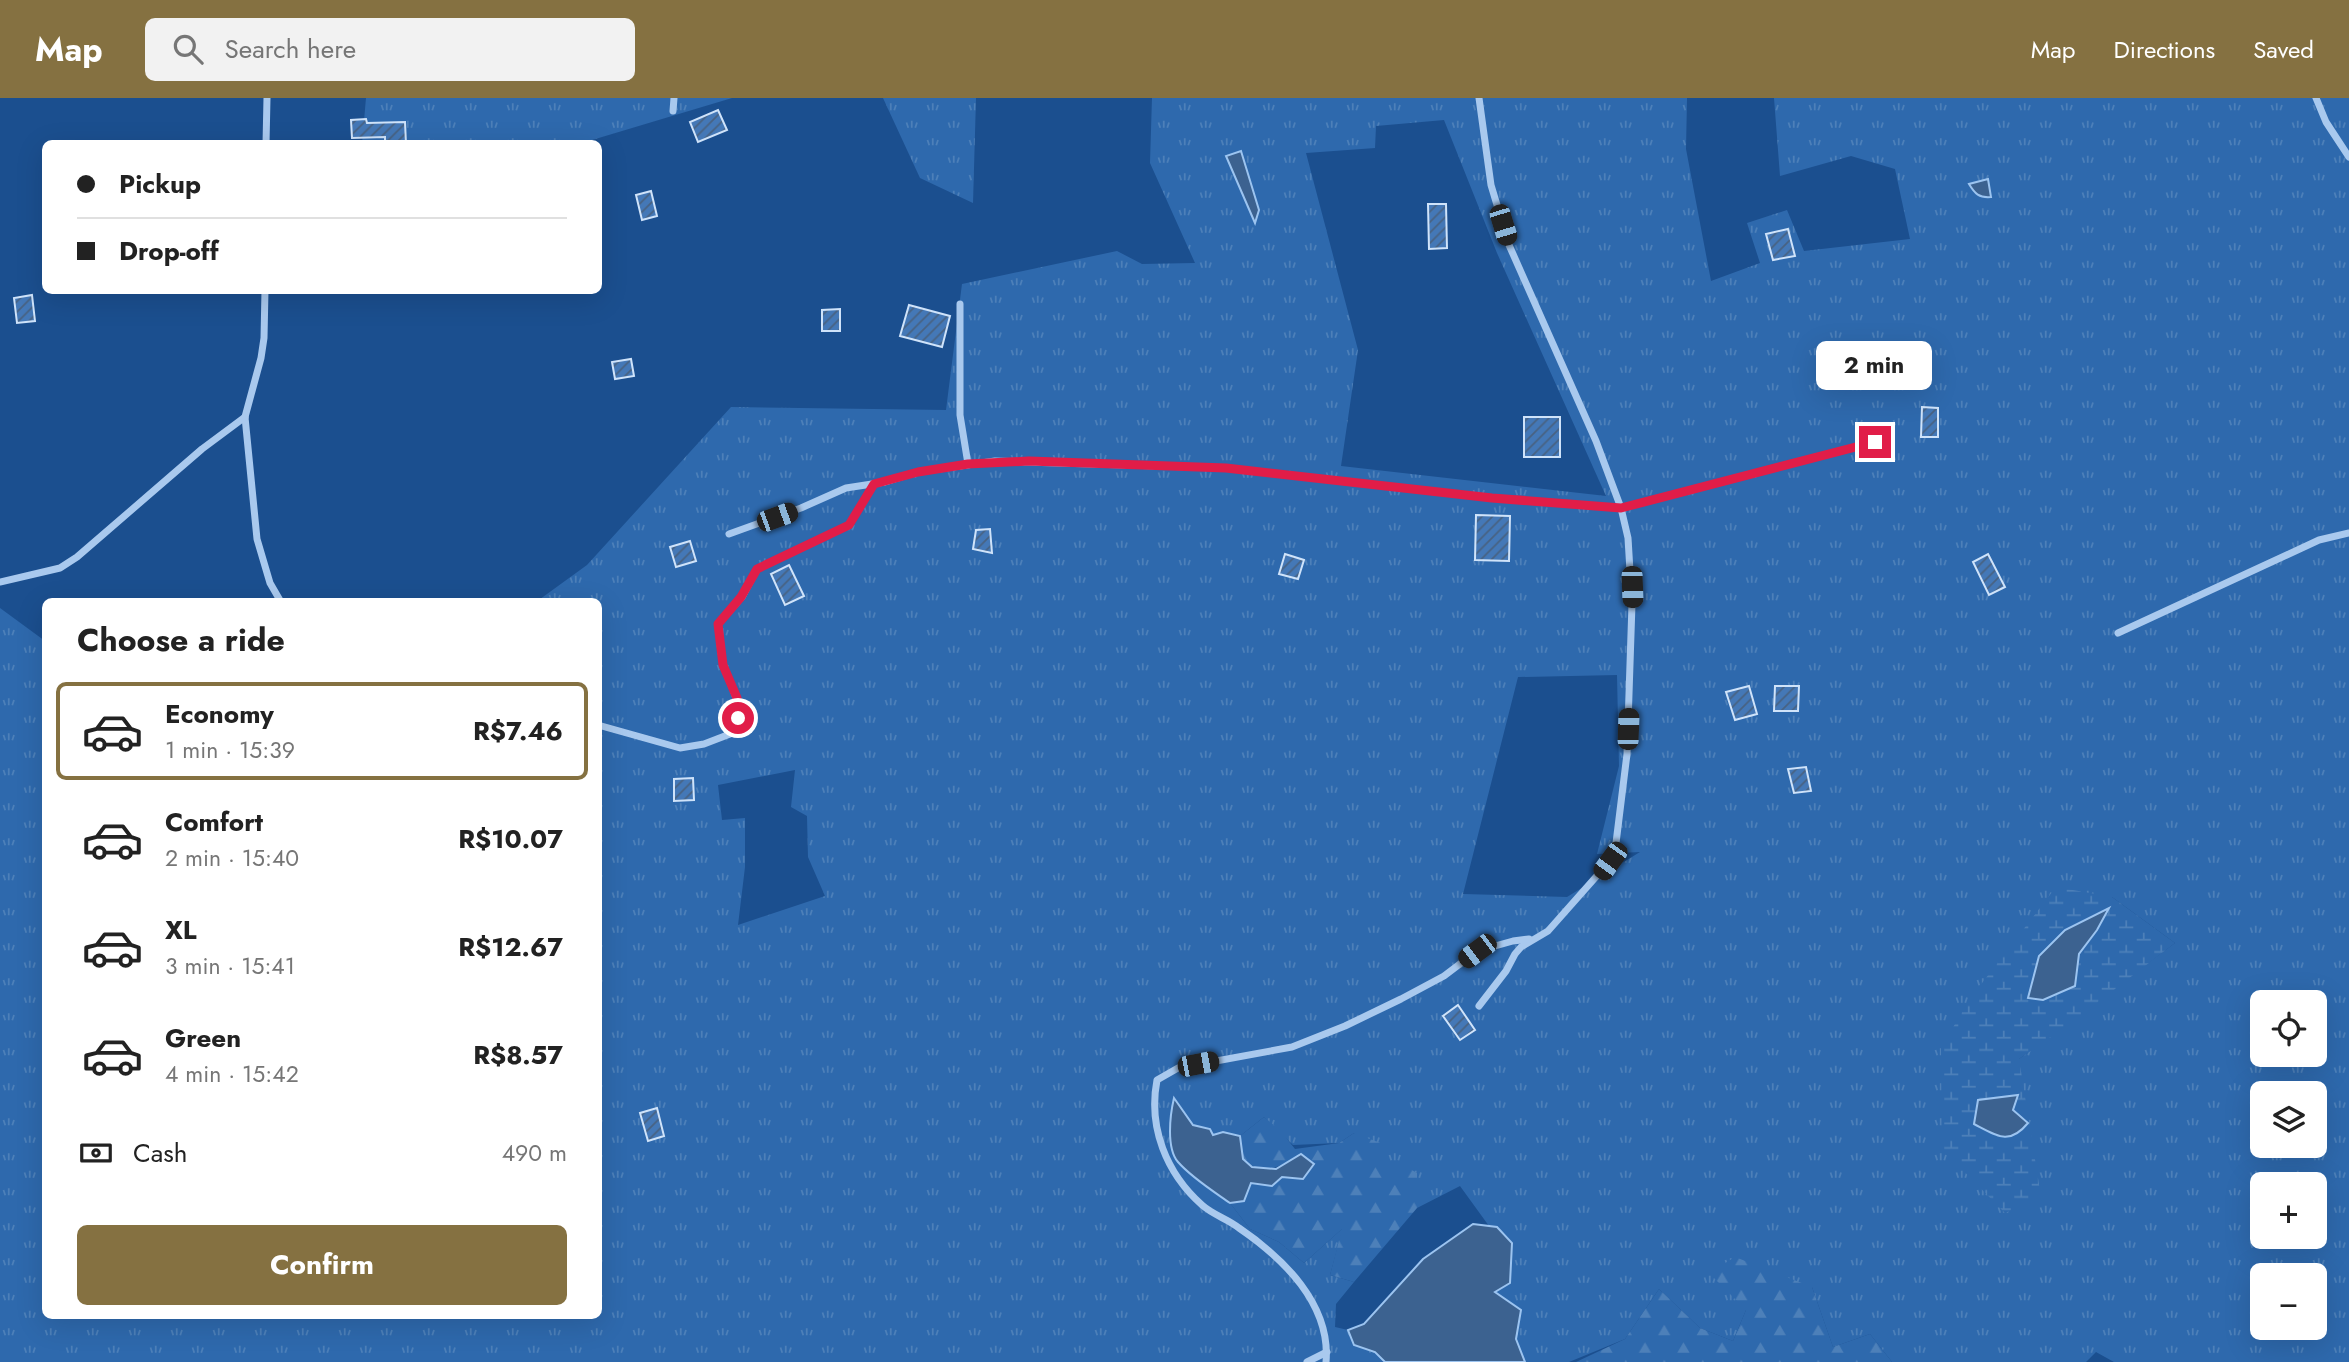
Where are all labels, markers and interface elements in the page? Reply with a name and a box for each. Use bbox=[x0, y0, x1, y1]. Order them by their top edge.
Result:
search box bbox=[145, 18, 635, 81]
text: Map bbox=[35, 26, 103, 73]
icon: search bbox=[169, 30, 207, 68]
text: Search here bbox=[225, 30, 356, 68]
text: Map bbox=[2031, 32, 2076, 67]
text: Directions bbox=[2114, 32, 2215, 67]
text: Saved bbox=[2253, 32, 2314, 67]
text: Pickup bbox=[119, 165, 201, 203]
car bbox=[1487, 202, 1520, 248]
text: Drop-off bbox=[119, 232, 219, 270]
callout: 2 min bbox=[1817, 341, 1933, 390]
text: 2 min bbox=[1844, 348, 1904, 382]
route end bbox=[1859, 426, 1891, 458]
car bbox=[754, 500, 801, 534]
car bbox=[1621, 566, 1644, 608]
text: Choose a ride bbox=[77, 617, 285, 663]
text: Economy bbox=[165, 695, 274, 733]
icon: car bbox=[81, 700, 144, 763]
route start bbox=[722, 702, 754, 734]
car bbox=[1617, 708, 1640, 750]
text: R$7.46 bbox=[473, 712, 563, 750]
text: 1 min · 15:39 bbox=[165, 733, 295, 767]
text: Comfort bbox=[165, 803, 263, 841]
icon: car bbox=[81, 808, 144, 871]
text: R$10.07 bbox=[458, 820, 563, 858]
car bbox=[1590, 838, 1631, 884]
text: 2 min · 15:40 bbox=[165, 841, 299, 875]
text: XL bbox=[165, 911, 197, 949]
icon: car bbox=[81, 916, 144, 979]
text: R$12.67 bbox=[458, 928, 563, 966]
car bbox=[1454, 930, 1501, 972]
text: 3 min · 15:41 bbox=[165, 949, 295, 983]
map controls bbox=[2250, 990, 2327, 1340]
button: locate bbox=[2250, 990, 2327, 1067]
text: Green bbox=[165, 1019, 241, 1057]
icon: car bbox=[81, 1024, 144, 1087]
text: R$8.57 bbox=[473, 1036, 563, 1074]
car bbox=[1176, 1050, 1221, 1078]
text: 4 min · 15:42 bbox=[165, 1057, 299, 1091]
button: layers bbox=[2250, 1081, 2327, 1158]
icon: cash bbox=[77, 1134, 115, 1172]
text: Cash bbox=[133, 1134, 187, 1172]
text: 490 m bbox=[502, 1136, 567, 1170]
button: + bbox=[2250, 1172, 2327, 1249]
button: Confirm bbox=[77, 1225, 567, 1305]
button: − bbox=[2250, 1263, 2327, 1340]

